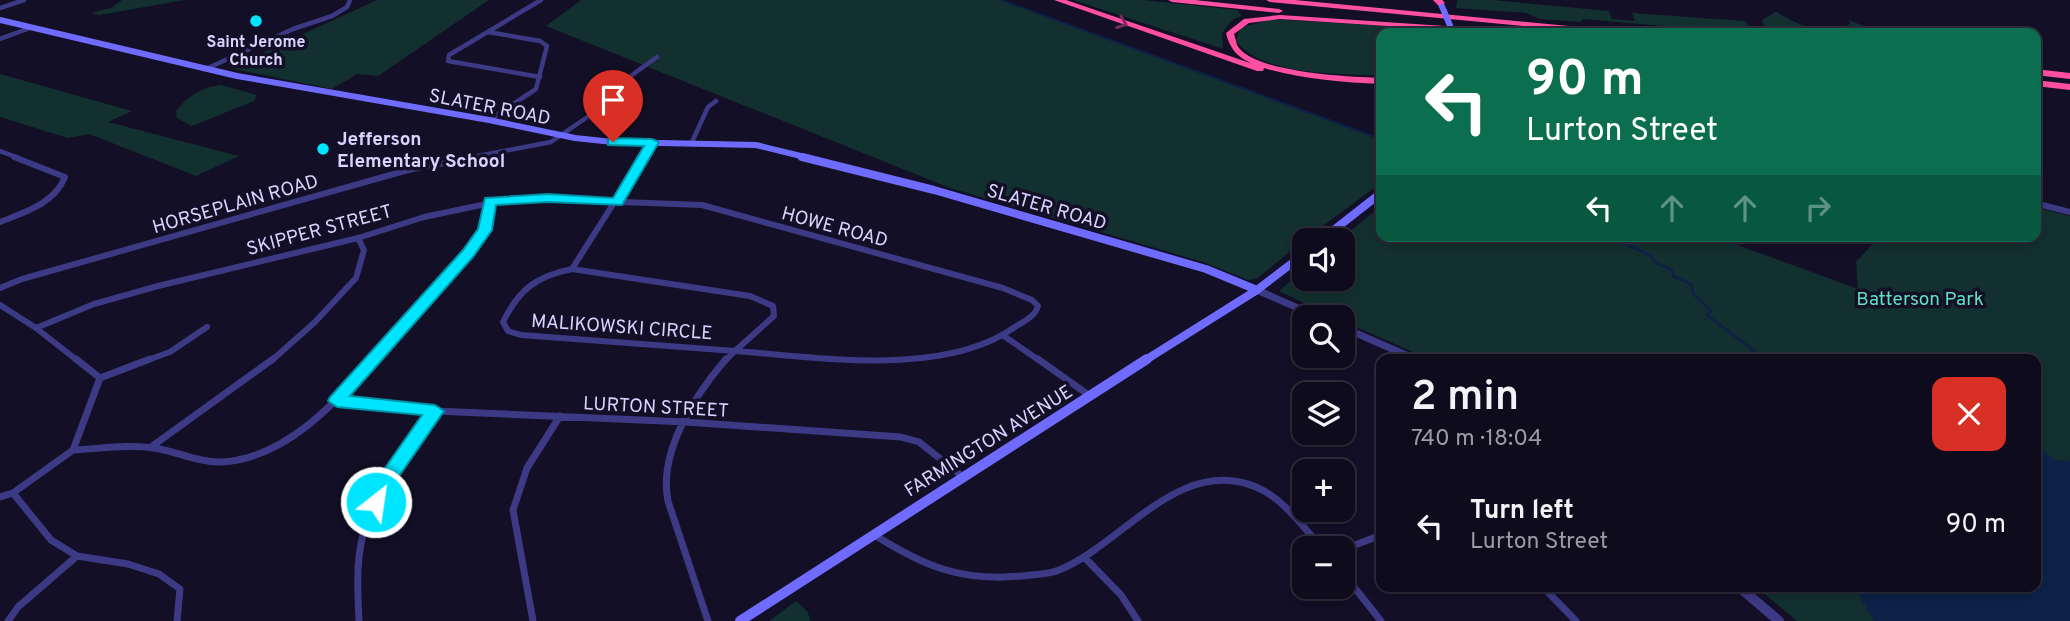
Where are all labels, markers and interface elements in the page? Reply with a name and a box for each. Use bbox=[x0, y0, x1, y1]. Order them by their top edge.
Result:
marker: Saint Jerome Church bbox=[248, 13, 264, 29]
one-way arrow bbox=[1116, 15, 1128, 29]
place label: Saint Jerome Church bbox=[207, 33, 305, 71]
text: 90 m bbox=[1526, 51, 1644, 113]
icon: left bbox=[1411, 56, 1502, 147]
pin bbox=[583, 70, 643, 142]
icon: arrive bbox=[594, 81, 632, 119]
street label: SLATER ROAD bbox=[427, 84, 553, 132]
text: Lurton Street bbox=[1526, 112, 1718, 152]
place label: Jefferson Elementary School bbox=[337, 128, 505, 174]
marker: Jefferson Elementary School bbox=[315, 141, 331, 157]
street label: HORSEPLAIN ROAD bbox=[150, 170, 321, 240]
street label: SLATER ROAD bbox=[984, 179, 1109, 236]
icon: left bbox=[1580, 189, 1618, 227]
icon: ahead bbox=[1653, 189, 1691, 227]
icon: ahead bbox=[1726, 189, 1764, 227]
icon: right bbox=[1799, 189, 1837, 227]
street label: SKIPPER STREET bbox=[244, 200, 395, 262]
street label: HOWE ROAD bbox=[779, 202, 890, 254]
map controls bbox=[1292, 228, 1355, 599]
button: sound bbox=[1292, 228, 1355, 291]
park label: Batterson Park bbox=[1856, 288, 1984, 312]
button: search bbox=[1292, 305, 1355, 368]
street label: MALIKOWSKI CIRCLE bbox=[530, 310, 713, 346]
text: 2 min bbox=[1411, 372, 1519, 425]
button: close bbox=[1932, 377, 2006, 451]
street label: FARMINGTON AVENUE bbox=[901, 380, 1078, 503]
button: layers bbox=[1292, 382, 1355, 445]
street label: LURTON STREET bbox=[582, 392, 729, 424]
text: 740 m · 18:04 bbox=[1411, 425, 1542, 454]
button: + bbox=[1292, 459, 1355, 522]
position arrow bbox=[339, 465, 413, 539]
text: Turn left bbox=[1470, 495, 1574, 528]
icon: left bbox=[1411, 507, 1449, 545]
text: 90 m bbox=[1946, 509, 2006, 542]
text: Lurton Street bbox=[1470, 528, 1608, 557]
button: − bbox=[1292, 536, 1355, 599]

